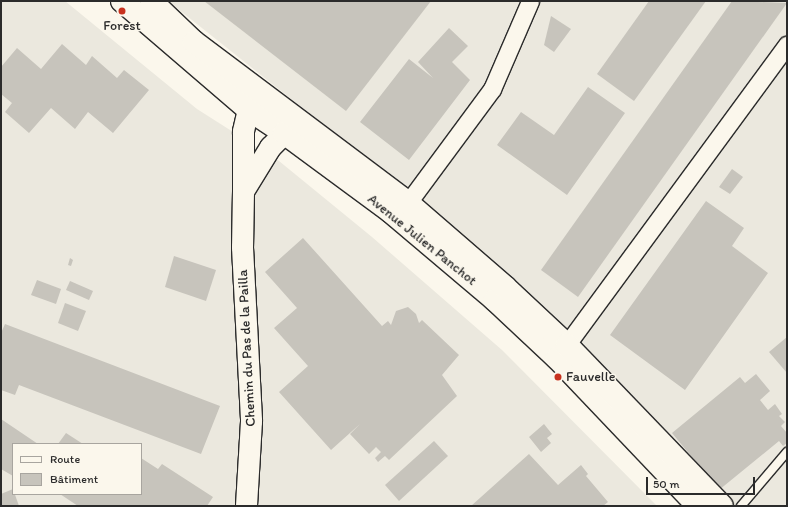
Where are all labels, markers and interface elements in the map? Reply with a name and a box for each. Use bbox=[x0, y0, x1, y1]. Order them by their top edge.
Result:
marker: Forest bbox=[117, 6, 127, 16]
place label: Forest bbox=[103, 18, 141, 34]
street label: Avenue Julien Panchot bbox=[364, 191, 480, 289]
street label: Chemin du Pas de la Pailla bbox=[234, 269, 260, 427]
place label: Fauvelle bbox=[566, 369, 615, 385]
marker: Fauvelle bbox=[553, 372, 563, 382]
legend bbox=[12, 443, 142, 495]
text: Route bbox=[50, 452, 80, 466]
scale bar bbox=[648, 469, 757, 495]
text: Bâtiment bbox=[50, 472, 98, 486]
text: 50 m bbox=[653, 477, 679, 491]

